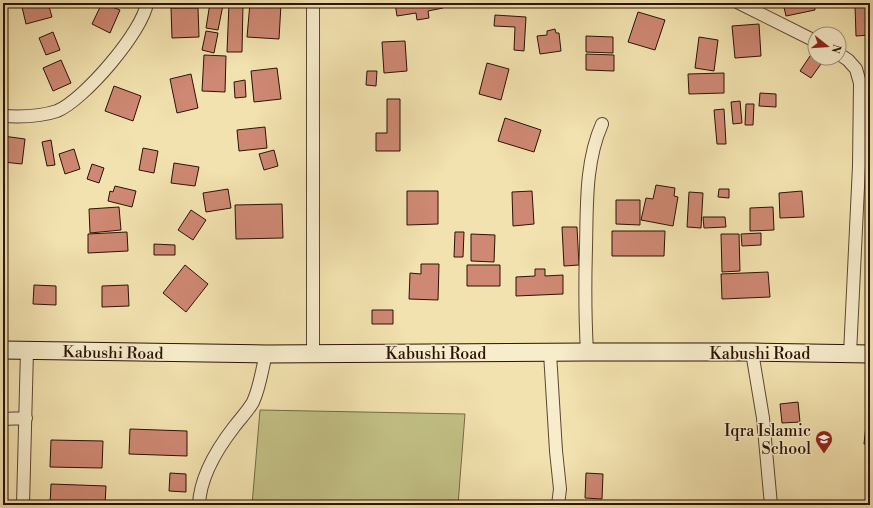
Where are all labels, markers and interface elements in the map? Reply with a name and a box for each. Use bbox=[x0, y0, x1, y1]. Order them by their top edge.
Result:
north arrow bbox=[807, 26, 847, 66]
text: N bbox=[828, 42, 844, 55]
street label: Kabushi Road bbox=[62, 342, 164, 364]
street label: Kabushi Road bbox=[386, 344, 486, 364]
street label: Kabushi Road bbox=[710, 344, 810, 364]
place label: Iqra Islamic School bbox=[724, 421, 811, 459]
school or university icon: Iqra Islamic School bbox=[814, 429, 834, 454]

